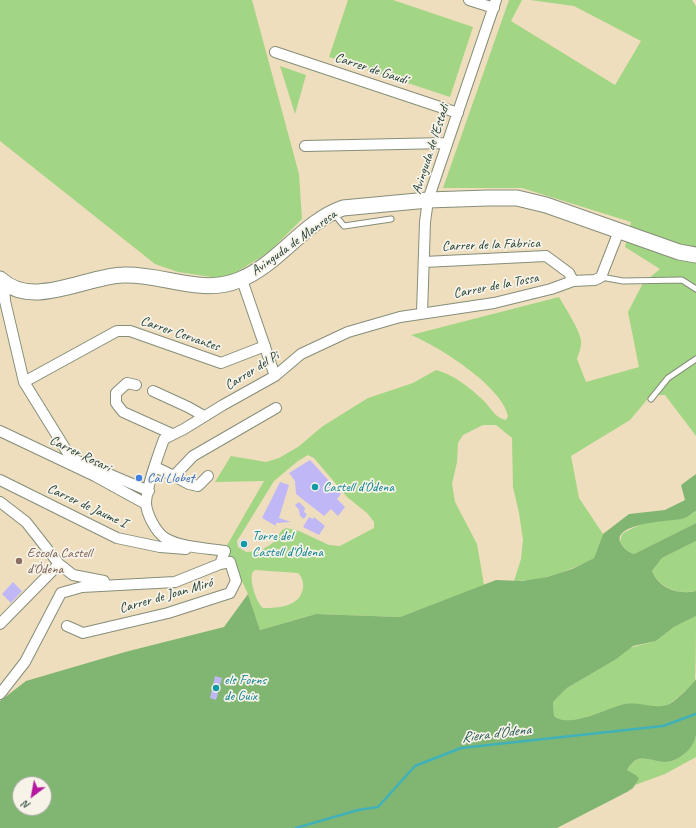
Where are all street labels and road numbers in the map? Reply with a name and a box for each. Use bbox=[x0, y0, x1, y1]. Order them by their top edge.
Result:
street label: Carrer de Gaudí bbox=[333, 49, 409, 89]
street label: Avinguda de l'Estadi bbox=[408, 102, 454, 196]
street label: Avinguda de Manresa bbox=[248, 206, 340, 280]
street label: Carrer de la Fàbrica bbox=[442, 235, 540, 255]
street label: Carrer de la Tossa bbox=[452, 270, 540, 302]
street label: Carrer Cervantes bbox=[138, 313, 222, 355]
street label: Carrer del Pi bbox=[222, 348, 282, 394]
street label: Carrer Rosari bbox=[47, 432, 113, 476]
street label: Carrer de Jaume I bbox=[44, 480, 130, 532]
street label: Carrer de Joan Miró bbox=[117, 575, 215, 617]

